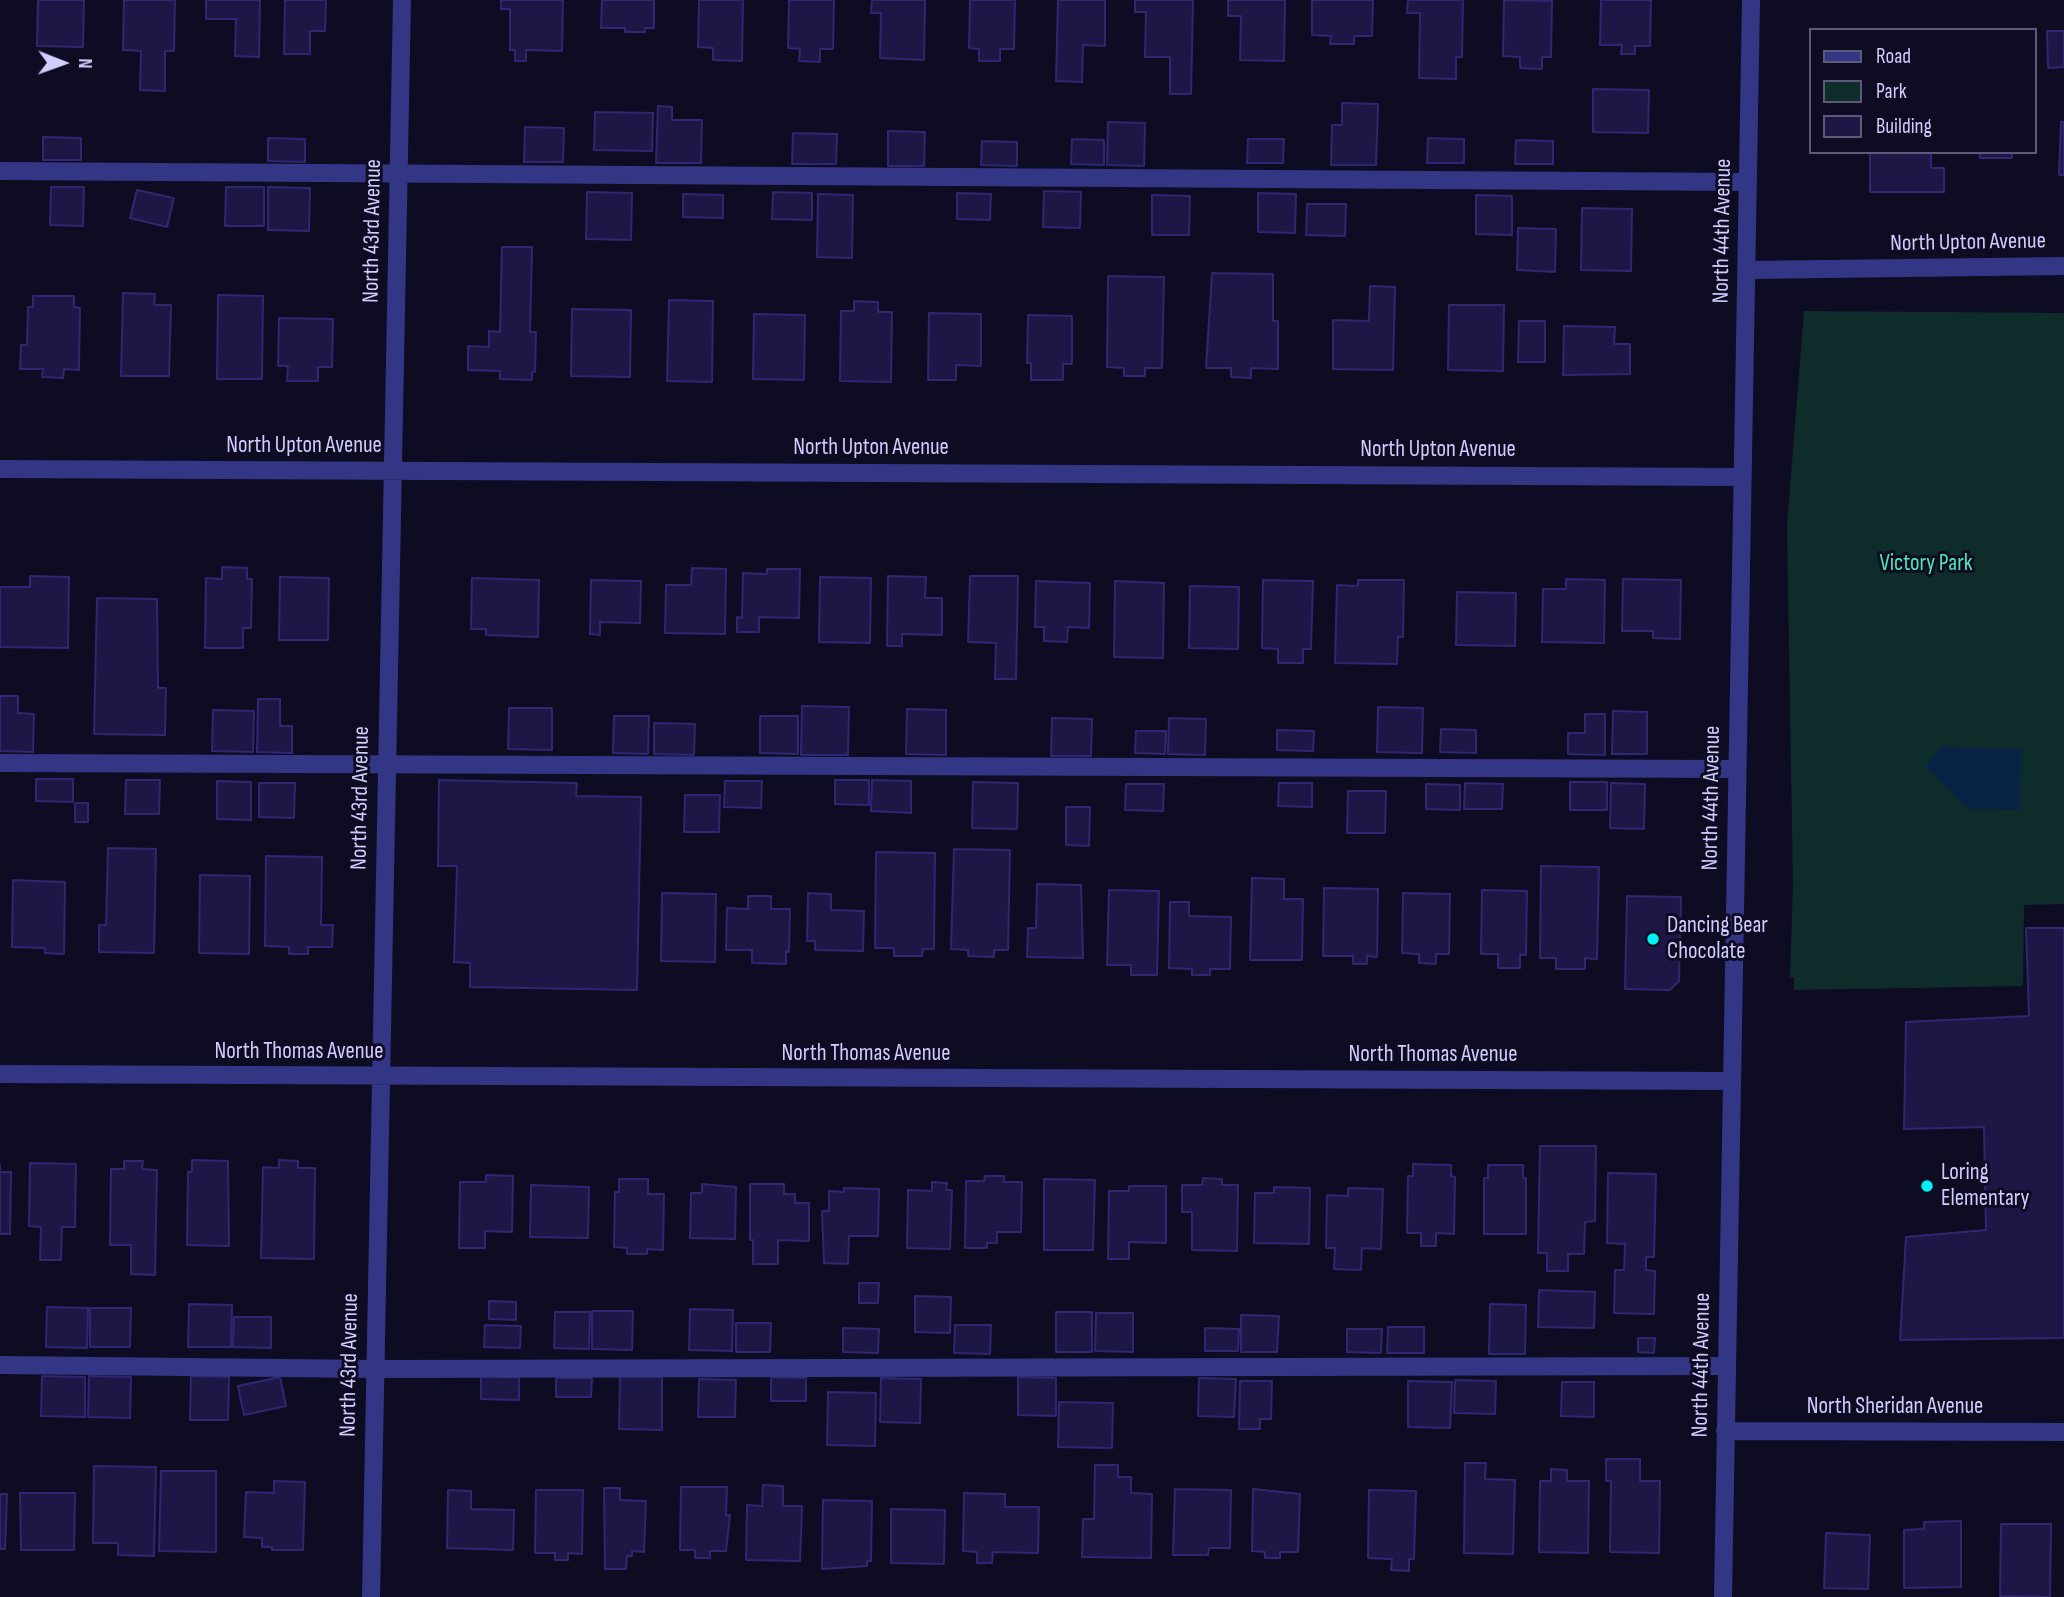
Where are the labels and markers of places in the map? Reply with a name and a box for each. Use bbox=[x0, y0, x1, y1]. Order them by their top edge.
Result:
place label: Dancing Bear Chocolate bbox=[1667, 912, 1768, 966]
marker: Dancing Bear Chocolate bbox=[1645, 931, 1661, 947]
place label: Loring Elementary bbox=[1941, 1159, 2029, 1213]
marker: Loring Elementary bbox=[1919, 1178, 1935, 1194]

